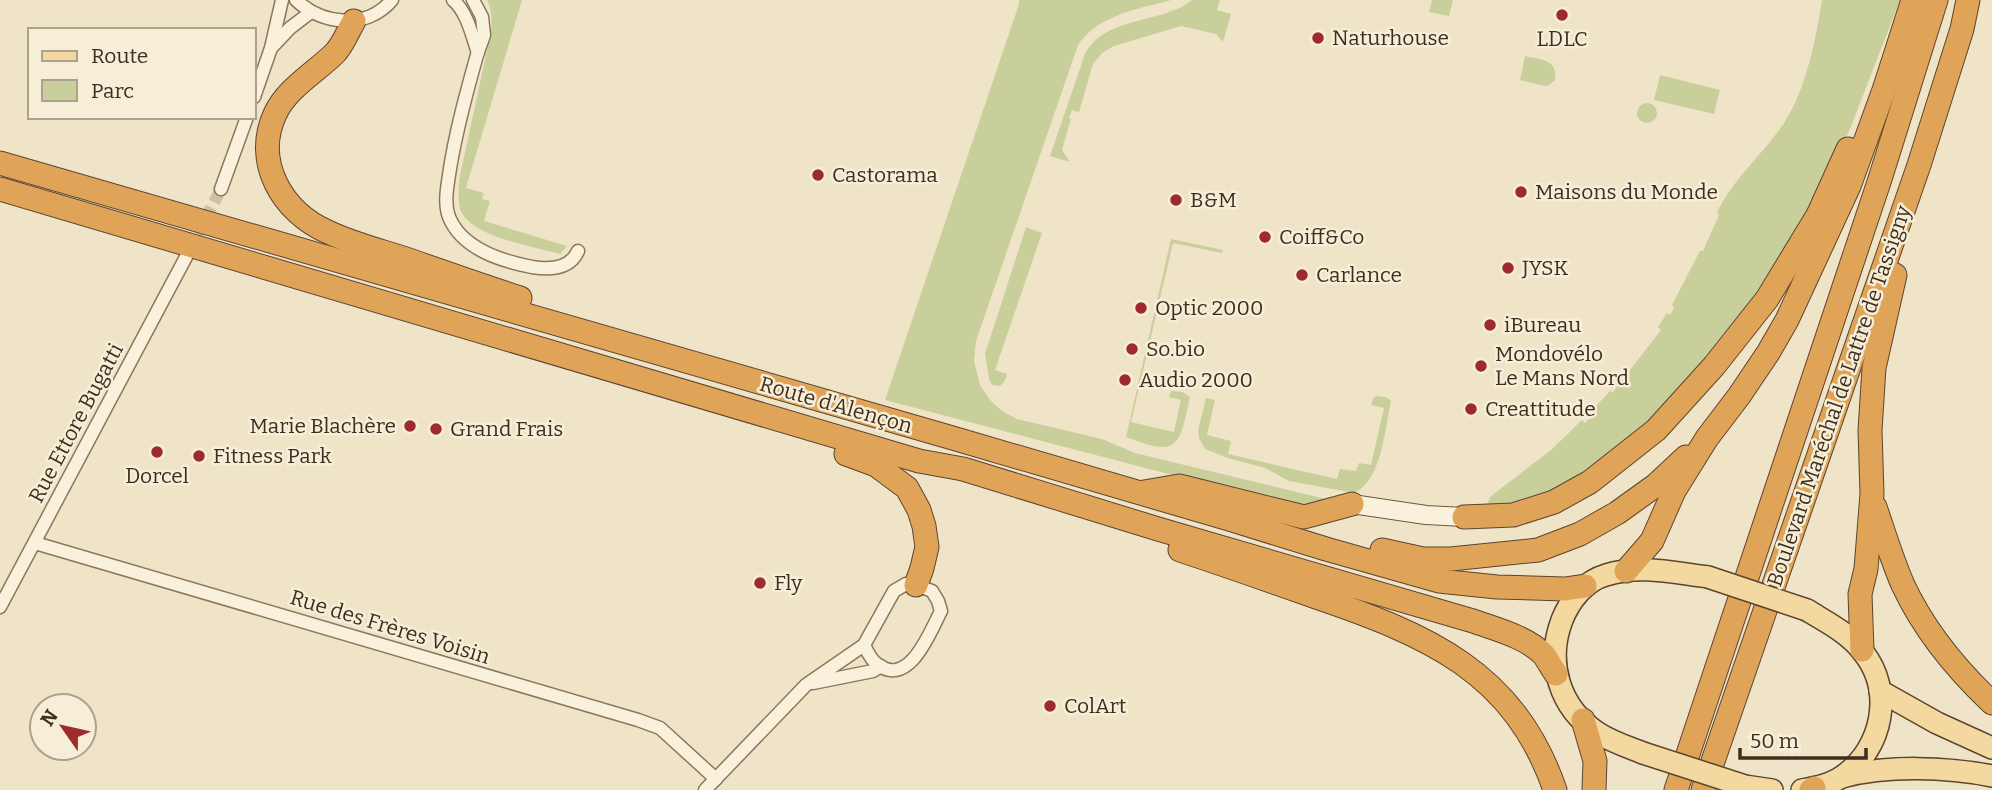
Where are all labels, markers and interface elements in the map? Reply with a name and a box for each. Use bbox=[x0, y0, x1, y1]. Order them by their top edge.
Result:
marker: LDLC bbox=[1554, 7, 1570, 23]
place label: Naturhouse bbox=[1332, 25, 1449, 51]
place label: LDLC bbox=[1536, 26, 1588, 52]
legend bbox=[28, 28, 256, 119]
marker: Naturhouse bbox=[1310, 30, 1326, 46]
text: Route bbox=[91, 43, 148, 69]
text: Parc bbox=[91, 78, 134, 104]
place label: Castorama bbox=[832, 162, 938, 188]
marker: Castorama bbox=[810, 167, 826, 183]
place label: Maisons du Monde bbox=[1535, 179, 1718, 205]
marker: Maisons du Monde bbox=[1513, 184, 1529, 200]
place label: B&M bbox=[1190, 187, 1237, 213]
marker: B&M bbox=[1168, 192, 1184, 208]
street label: Boulevard Maréchal de Lattre de Tassigny bbox=[1761, 201, 1917, 590]
place label: Coiff&Co bbox=[1279, 224, 1364, 250]
marker: Coiff&Co bbox=[1257, 229, 1273, 245]
place label: JYSK bbox=[1521, 255, 1568, 281]
marker: JYSK bbox=[1500, 260, 1516, 276]
place label: Carlance bbox=[1316, 262, 1402, 288]
marker: Carlance bbox=[1294, 267, 1310, 283]
place label: Optic 2000 bbox=[1155, 295, 1263, 321]
marker: Optic 2000 bbox=[1133, 300, 1149, 316]
place label: iBureau bbox=[1504, 312, 1581, 338]
marker: iBureau bbox=[1482, 317, 1498, 333]
place label: So.bio bbox=[1146, 336, 1205, 362]
street label: Rue Ettore Bugatti bbox=[23, 339, 129, 507]
marker: So.bio bbox=[1124, 341, 1140, 357]
place label: Mondovélo Le Mans Nord bbox=[1495, 341, 1629, 391]
marker: Mondovélo Le Mans Nord bbox=[1473, 358, 1489, 374]
place label: Audio 2000 bbox=[1139, 367, 1253, 393]
street label: Route d'Alençon bbox=[757, 371, 915, 439]
marker: Audio 2000 bbox=[1117, 372, 1133, 388]
place label: Creattitude bbox=[1485, 396, 1596, 422]
marker: Creattitude bbox=[1463, 401, 1479, 417]
place label: Marie Blachère bbox=[249, 413, 396, 439]
place label: Grand Frais bbox=[450, 416, 563, 442]
marker: Marie Blachère bbox=[402, 418, 418, 434]
marker: Grand Frais bbox=[428, 421, 444, 437]
place label: Fitness Park bbox=[213, 443, 332, 469]
marker: Dorcel bbox=[149, 444, 165, 460]
marker: Fitness Park bbox=[191, 448, 207, 464]
place label: Dorcel bbox=[125, 463, 189, 489]
place label: Fly bbox=[774, 570, 803, 596]
marker: Fly bbox=[752, 575, 768, 591]
street label: Rue des Frères Voisin bbox=[287, 584, 493, 670]
north arrow bbox=[28, 692, 98, 762]
place label: ColArt bbox=[1064, 693, 1127, 719]
marker: ColArt bbox=[1042, 698, 1058, 714]
text: N bbox=[36, 705, 63, 730]
scale bar bbox=[1740, 716, 1866, 760]
text: 50 m bbox=[1750, 728, 1799, 754]

